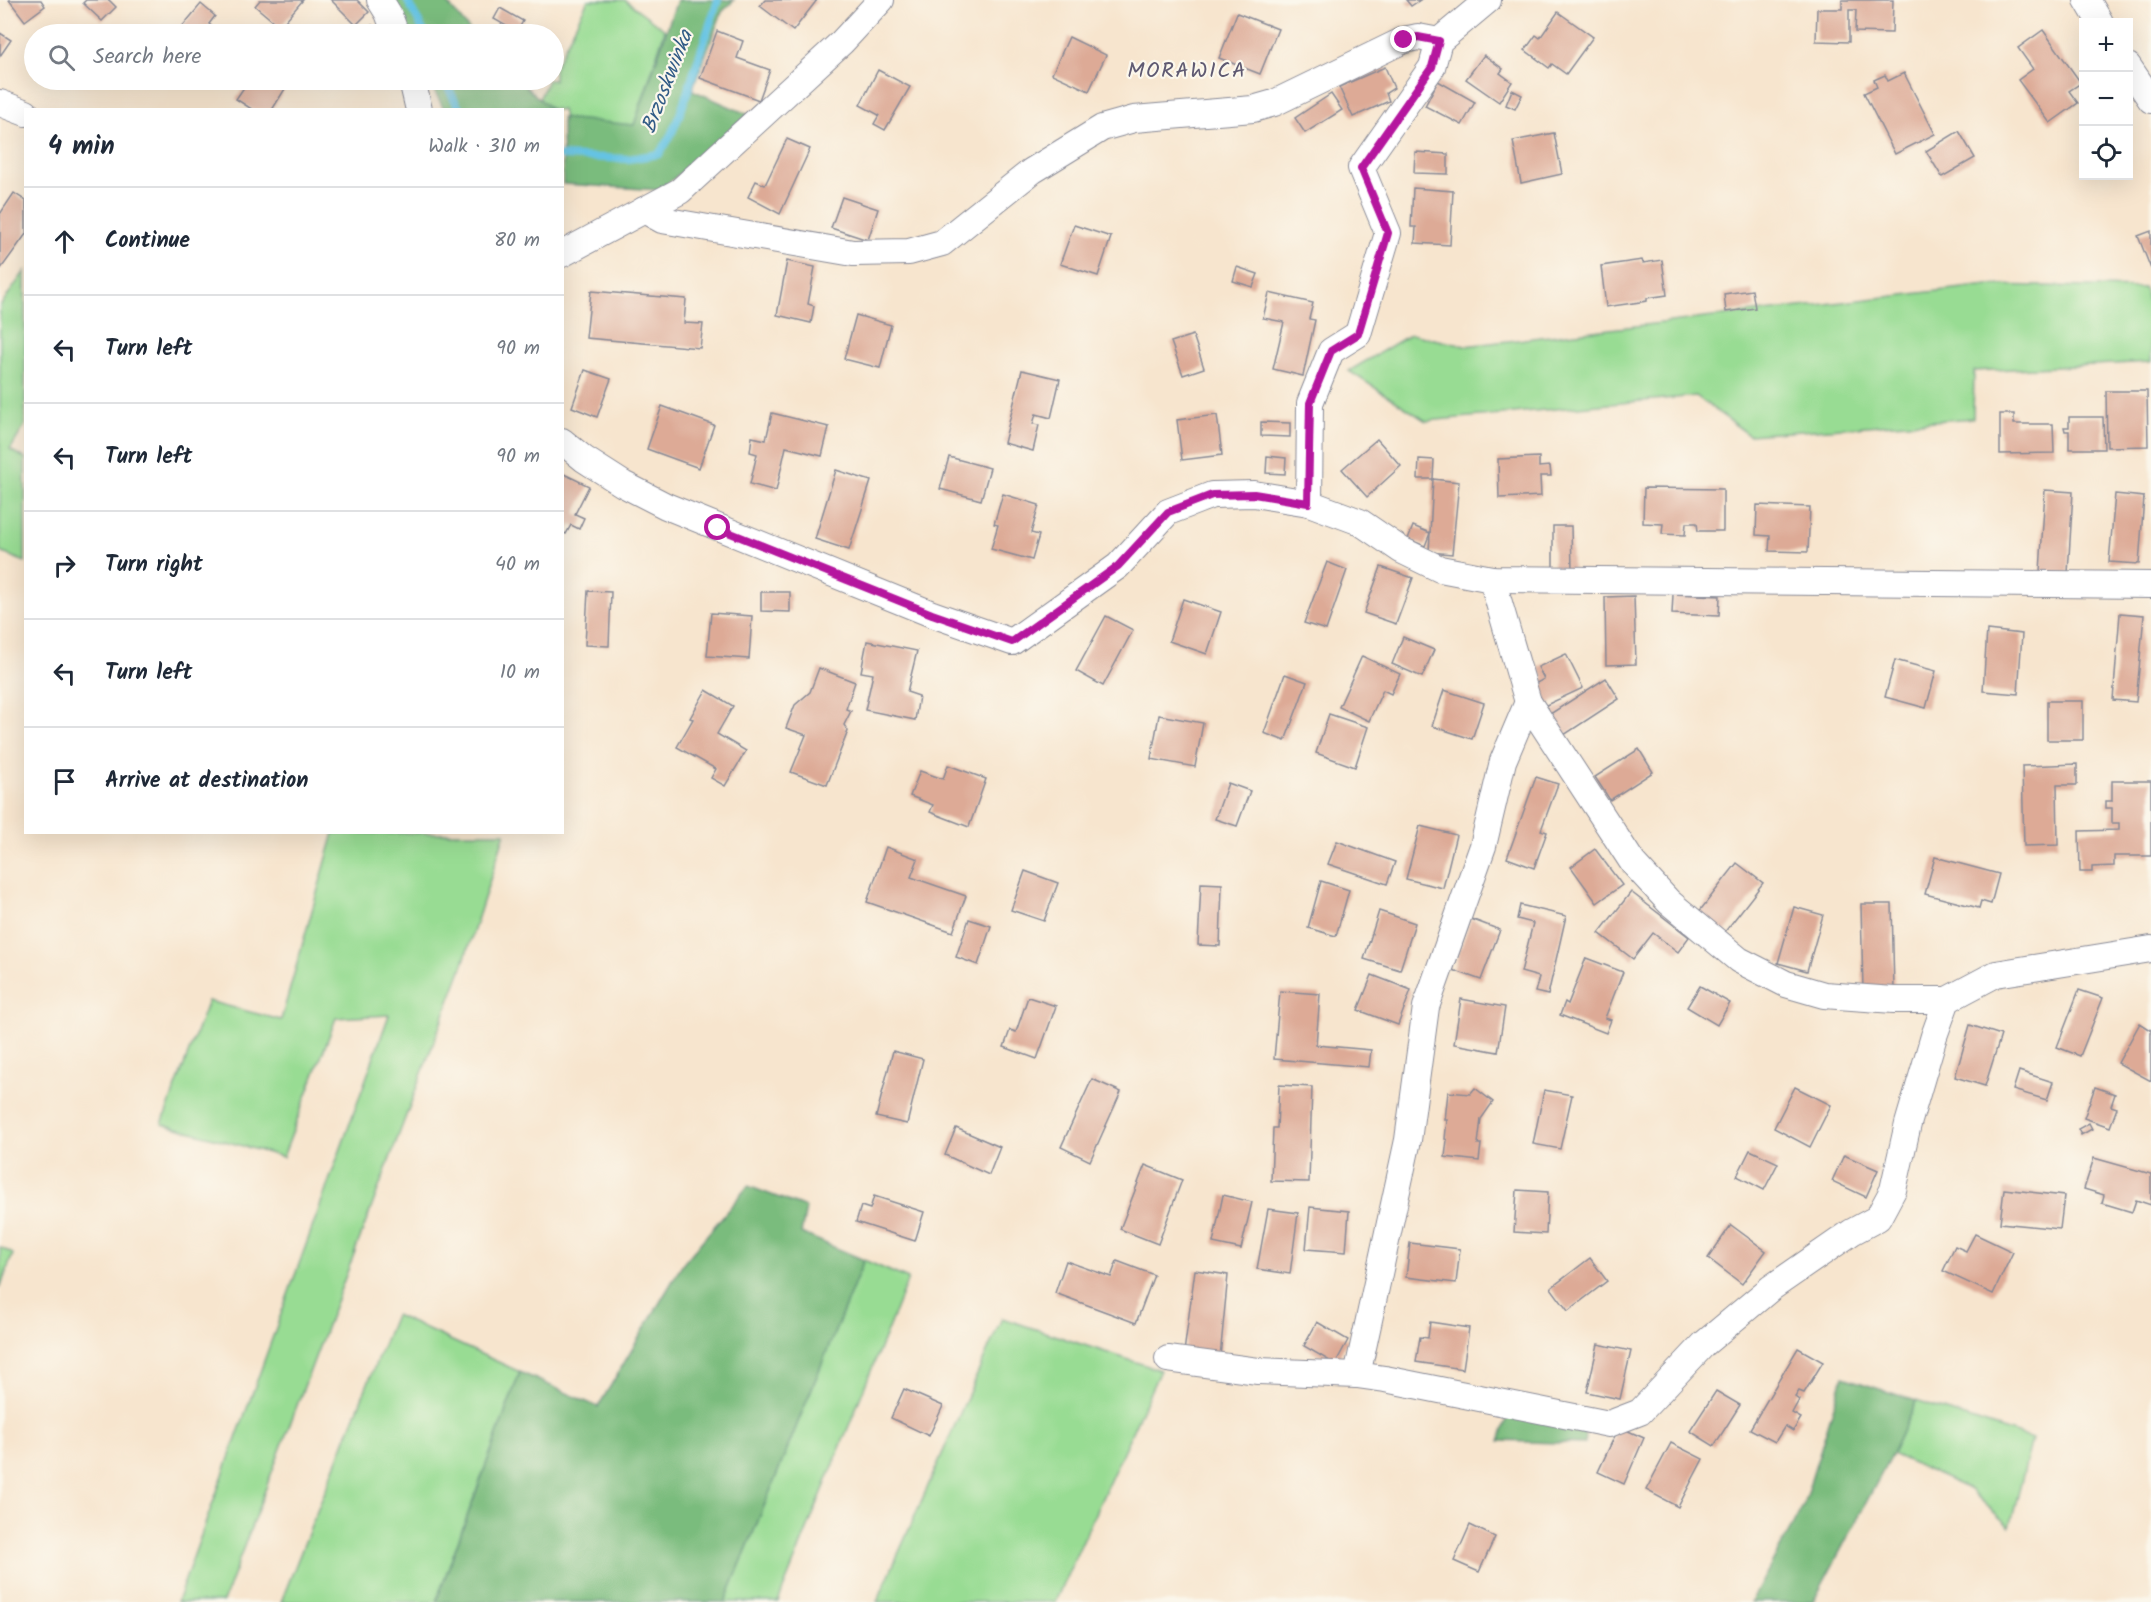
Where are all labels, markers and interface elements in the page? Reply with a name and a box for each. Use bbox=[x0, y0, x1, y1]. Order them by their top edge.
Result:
map controls bbox=[2079, 18, 2133, 180]
button: + bbox=[2079, 18, 2133, 72]
search box bbox=[24, 24, 564, 90]
water label: Brzoskwinka bbox=[633, 25, 703, 138]
route end bbox=[1390, 26, 1416, 52]
text: Search here bbox=[93, 40, 201, 75]
icon: search bbox=[45, 41, 78, 74]
district label: MORAWICA bbox=[1127, 54, 1247, 89]
button: − bbox=[2079, 72, 2133, 126]
text: 4 min bbox=[48, 126, 115, 168]
button: locate bbox=[2079, 126, 2133, 180]
text: Walk · 310 m bbox=[428, 131, 540, 163]
text: Continue bbox=[105, 224, 190, 259]
icon: ahead bbox=[48, 225, 81, 258]
text: 80 m bbox=[494, 225, 540, 257]
text: Turn left bbox=[105, 332, 192, 367]
icon: left bbox=[48, 333, 81, 366]
text: 90 m bbox=[496, 333, 540, 365]
text: Turn left bbox=[105, 440, 192, 475]
icon: left bbox=[48, 441, 81, 474]
text: 90 m bbox=[496, 441, 540, 473]
route start bbox=[704, 514, 730, 540]
text: Turn right bbox=[105, 548, 203, 583]
icon: right bbox=[48, 549, 81, 582]
text: 40 m bbox=[495, 549, 540, 581]
text: Turn left bbox=[105, 656, 192, 691]
icon: left bbox=[48, 657, 81, 690]
text: 10 m bbox=[500, 657, 540, 689]
text: Arrive at destination bbox=[105, 764, 308, 799]
icon: arrive bbox=[48, 765, 81, 798]

